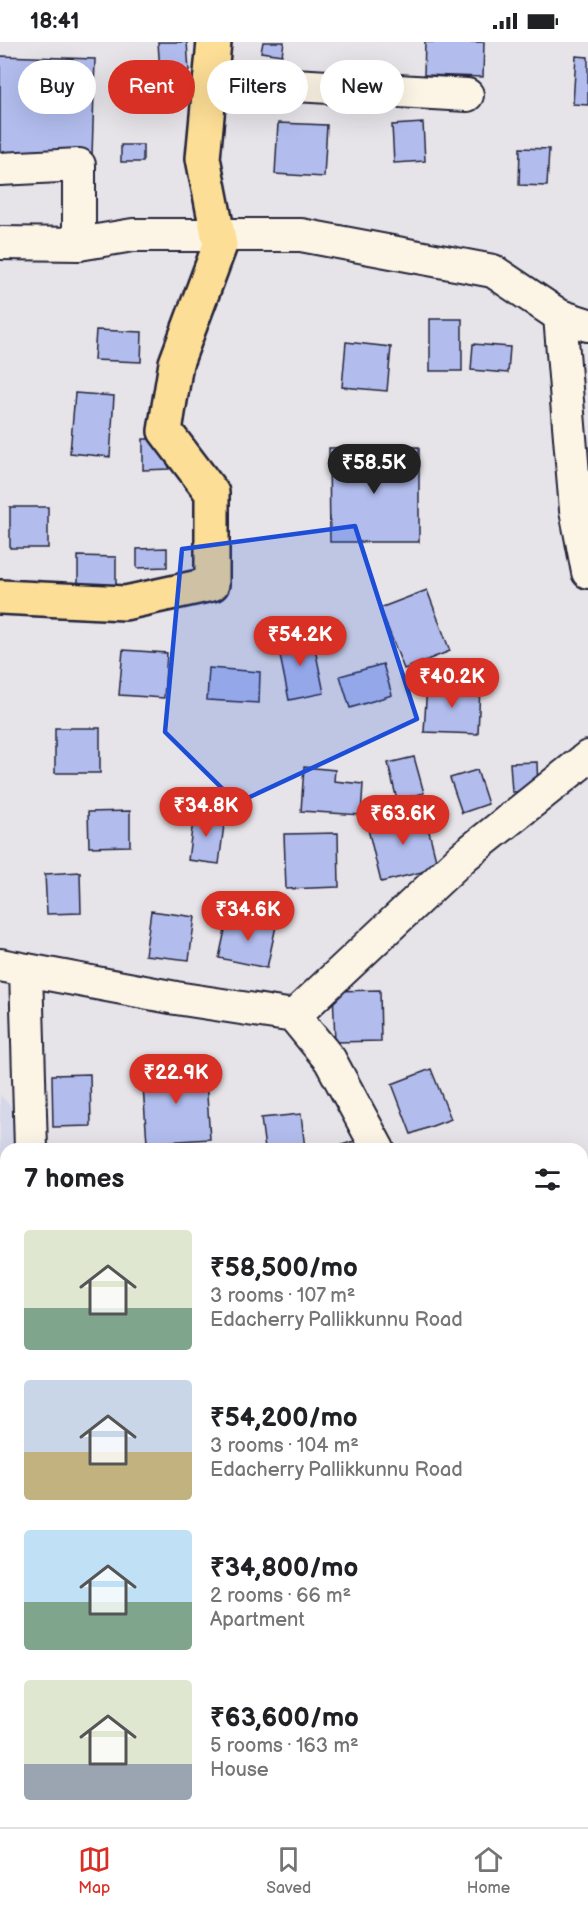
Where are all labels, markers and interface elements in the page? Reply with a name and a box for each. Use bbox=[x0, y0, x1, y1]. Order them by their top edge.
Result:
text: 18:41 bbox=[30, 8, 80, 35]
chip: Buy bbox=[18, 60, 96, 114]
chip: Rent bbox=[108, 60, 195, 114]
chip: Filters bbox=[207, 60, 308, 114]
chip: New bbox=[320, 60, 404, 114]
pin: ₹58.5K bbox=[325, 444, 423, 495]
text: ₹58.5K bbox=[342, 451, 406, 475]
pin: ₹54.2K bbox=[251, 616, 349, 667]
text: ₹54.2K bbox=[268, 623, 332, 647]
pin: ₹40.2K bbox=[403, 658, 501, 709]
text: ₹40.2K bbox=[419, 665, 485, 689]
pin: ₹34.8K bbox=[157, 787, 255, 838]
text: ₹34.8K bbox=[174, 794, 238, 818]
pin: ₹63.6K bbox=[354, 795, 452, 846]
text: ₹63.6K bbox=[370, 802, 436, 826]
pin: ₹34.6K bbox=[199, 891, 297, 942]
text: ₹34.6K bbox=[215, 898, 281, 922]
pin: ₹22.9K bbox=[127, 1054, 225, 1105]
text: ₹22.9K bbox=[143, 1061, 209, 1085]
icon: filters bbox=[531, 1163, 564, 1196]
text: 7 homes bbox=[24, 1164, 124, 1195]
text: ₹58,500/mo bbox=[210, 1253, 358, 1284]
icon: home bbox=[72, 1254, 144, 1326]
text: 3 rooms · 107 m² bbox=[210, 1284, 355, 1308]
text: Edacherry Pallikkunnu Road bbox=[210, 1308, 463, 1332]
text: ₹54,200/mo bbox=[210, 1403, 358, 1434]
icon: home bbox=[72, 1404, 144, 1476]
text: 3 rooms · 104 m² bbox=[210, 1434, 359, 1458]
text: Edacherry Pallikkunnu Road bbox=[210, 1458, 463, 1482]
text: ₹34,800/mo bbox=[210, 1553, 358, 1584]
icon: home bbox=[72, 1554, 144, 1626]
text: 2 rooms · 66 m² bbox=[210, 1584, 351, 1608]
text: Apartment bbox=[210, 1608, 305, 1632]
text: ₹63,600/mo bbox=[210, 1703, 359, 1734]
icon: home bbox=[72, 1704, 144, 1776]
text: 5 rooms · 163 m² bbox=[210, 1734, 359, 1758]
text: House bbox=[210, 1758, 269, 1782]
tab: Map bbox=[78, 1843, 111, 1898]
tab: Saved bbox=[266, 1843, 311, 1898]
tab: Home bbox=[467, 1843, 510, 1898]

